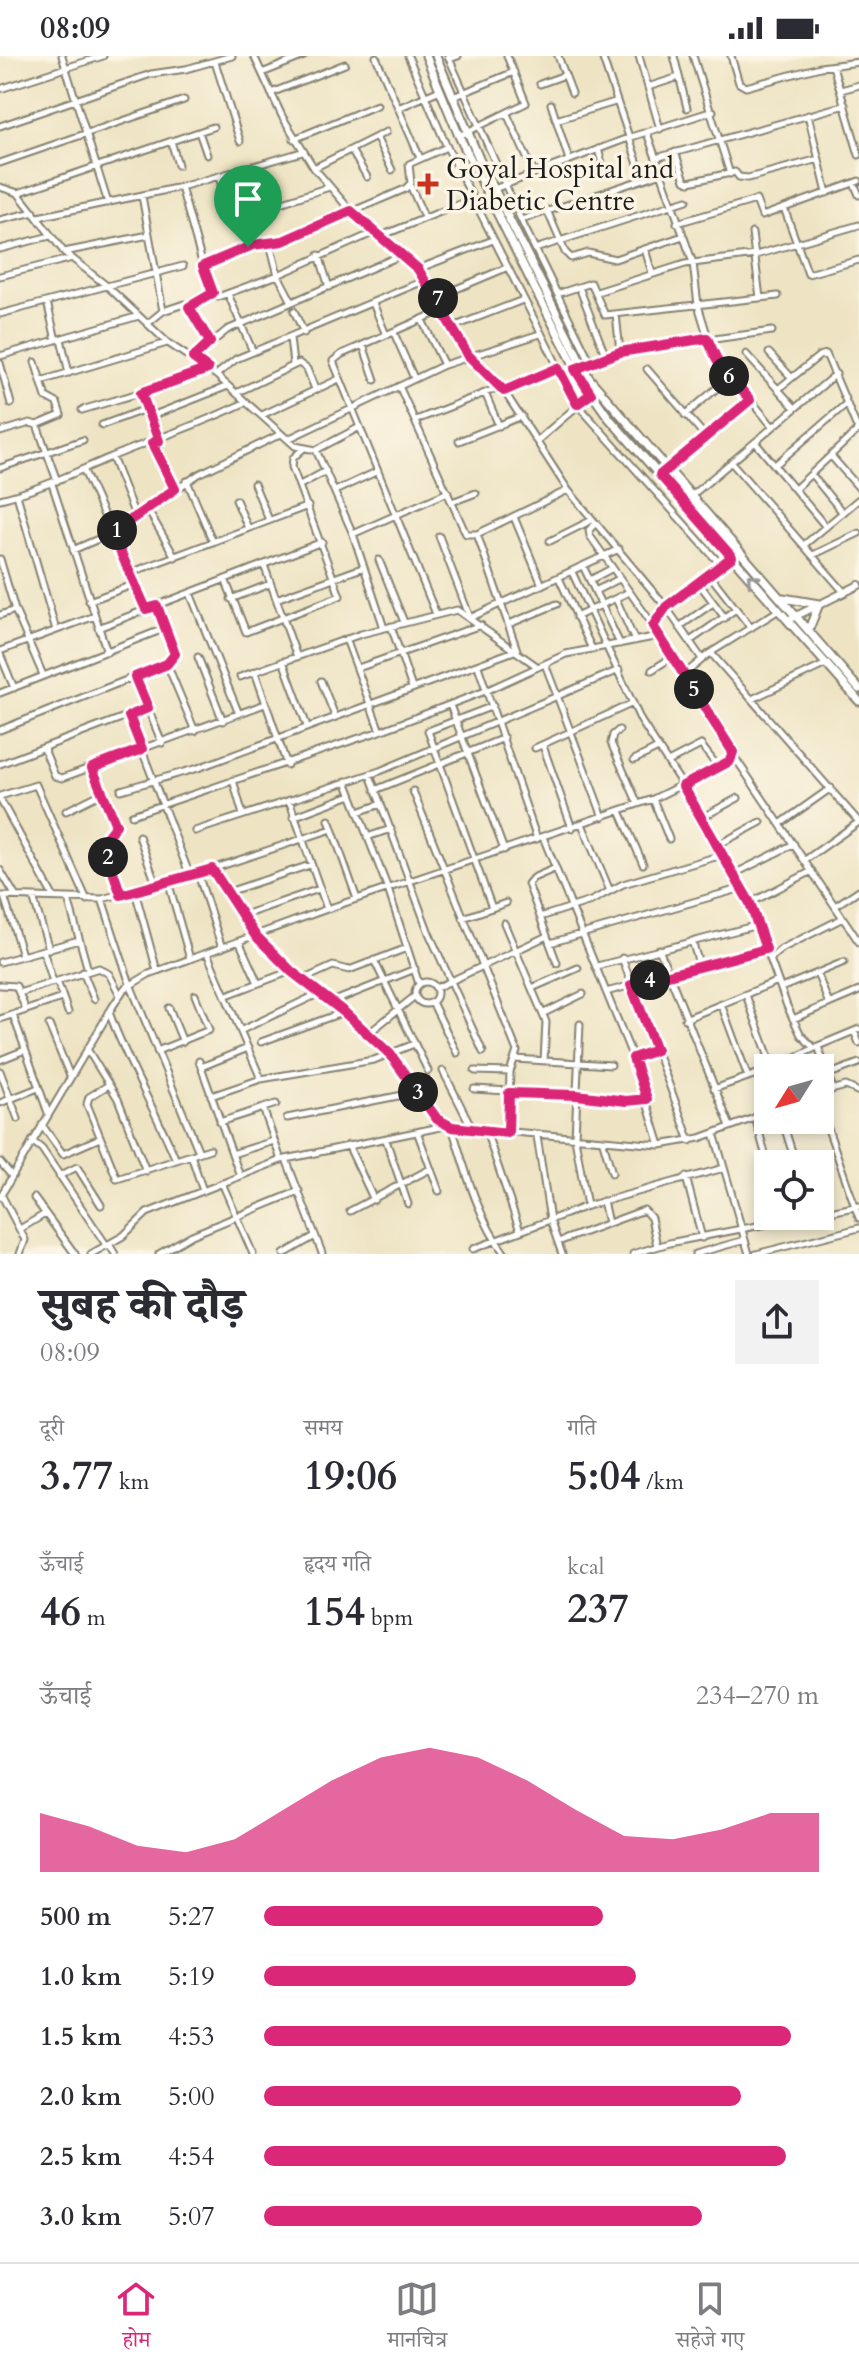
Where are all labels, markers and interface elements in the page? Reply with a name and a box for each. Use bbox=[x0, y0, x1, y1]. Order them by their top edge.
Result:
text: 08:09 bbox=[40, 8, 110, 49]
place label: Goyal Hospital and Diabetic Centre bbox=[446, 150, 674, 220]
pin bbox=[214, 165, 282, 247]
marker: Goyal Hospital and Diabetic Centre bbox=[417, 173, 439, 195]
icon: arrive bbox=[226, 177, 270, 221]
pin: 7 bbox=[418, 278, 458, 318]
text: 7 bbox=[432, 283, 444, 313]
pin: 6 bbox=[709, 356, 749, 396]
text: 6 bbox=[723, 361, 735, 391]
pin: 1 bbox=[97, 510, 137, 550]
text: 1 bbox=[111, 515, 123, 545]
one-way arrow bbox=[747, 574, 762, 589]
pin: 5 bbox=[674, 669, 714, 709]
text: 5 bbox=[688, 674, 700, 704]
pin: 2 bbox=[88, 837, 128, 877]
text: 2 bbox=[102, 842, 114, 872]
pin: 4 bbox=[630, 960, 670, 1000]
text: 4 bbox=[644, 965, 656, 995]
north arrow bbox=[754, 1054, 834, 1134]
map controls bbox=[754, 1054, 834, 1230]
pin: 3 bbox=[398, 1072, 438, 1112]
text: 3 bbox=[412, 1077, 424, 1107]
button: locate bbox=[754, 1150, 834, 1230]
text: सुबह की दौड़ bbox=[40, 1275, 244, 1335]
button: share bbox=[735, 1280, 819, 1364]
text: 08:09 bbox=[40, 1335, 100, 1370]
text: दूरी bbox=[40, 1413, 64, 1443]
text: समय bbox=[304, 1413, 342, 1443]
text: गति bbox=[567, 1413, 596, 1443]
text: 3.77 bbox=[40, 1449, 113, 1504]
text: 19:06 bbox=[304, 1449, 397, 1504]
text: 5:04 bbox=[567, 1449, 640, 1504]
text: km bbox=[113, 1467, 149, 1497]
text: /km bbox=[640, 1467, 684, 1497]
text: ऊँचाई bbox=[40, 1549, 83, 1579]
text: हृदय गति bbox=[304, 1549, 371, 1579]
text: kcal bbox=[567, 1552, 604, 1582]
text: 237 bbox=[567, 1582, 629, 1637]
text: 46 bbox=[40, 1585, 81, 1640]
text: 154 bbox=[304, 1585, 365, 1640]
text: m bbox=[81, 1603, 106, 1633]
text: bpm bbox=[365, 1603, 413, 1633]
text: ऊँचाई bbox=[40, 1678, 91, 1713]
text: 234–270 m bbox=[696, 1678, 819, 1713]
text: 500 m bbox=[40, 1899, 111, 1934]
text: 5:27 bbox=[168, 1899, 215, 1934]
text: 1.0 km bbox=[40, 1959, 121, 1994]
text: 5:19 bbox=[168, 1959, 215, 1994]
text: 1.5 km bbox=[40, 2019, 121, 2054]
text: 4:53 bbox=[168, 2019, 215, 2054]
text: 2.0 km bbox=[40, 2079, 121, 2114]
text: 5:00 bbox=[168, 2079, 215, 2114]
text: 2.5 km bbox=[40, 2139, 121, 2174]
text: 4:54 bbox=[168, 2139, 215, 2174]
text: 3.0 km bbox=[40, 2199, 121, 2234]
text: 5:07 bbox=[168, 2199, 215, 2234]
tab: होम bbox=[114, 2277, 158, 2361]
tab: मानचित्र bbox=[387, 2277, 447, 2361]
tab: सहेजे गए bbox=[676, 2277, 745, 2361]

